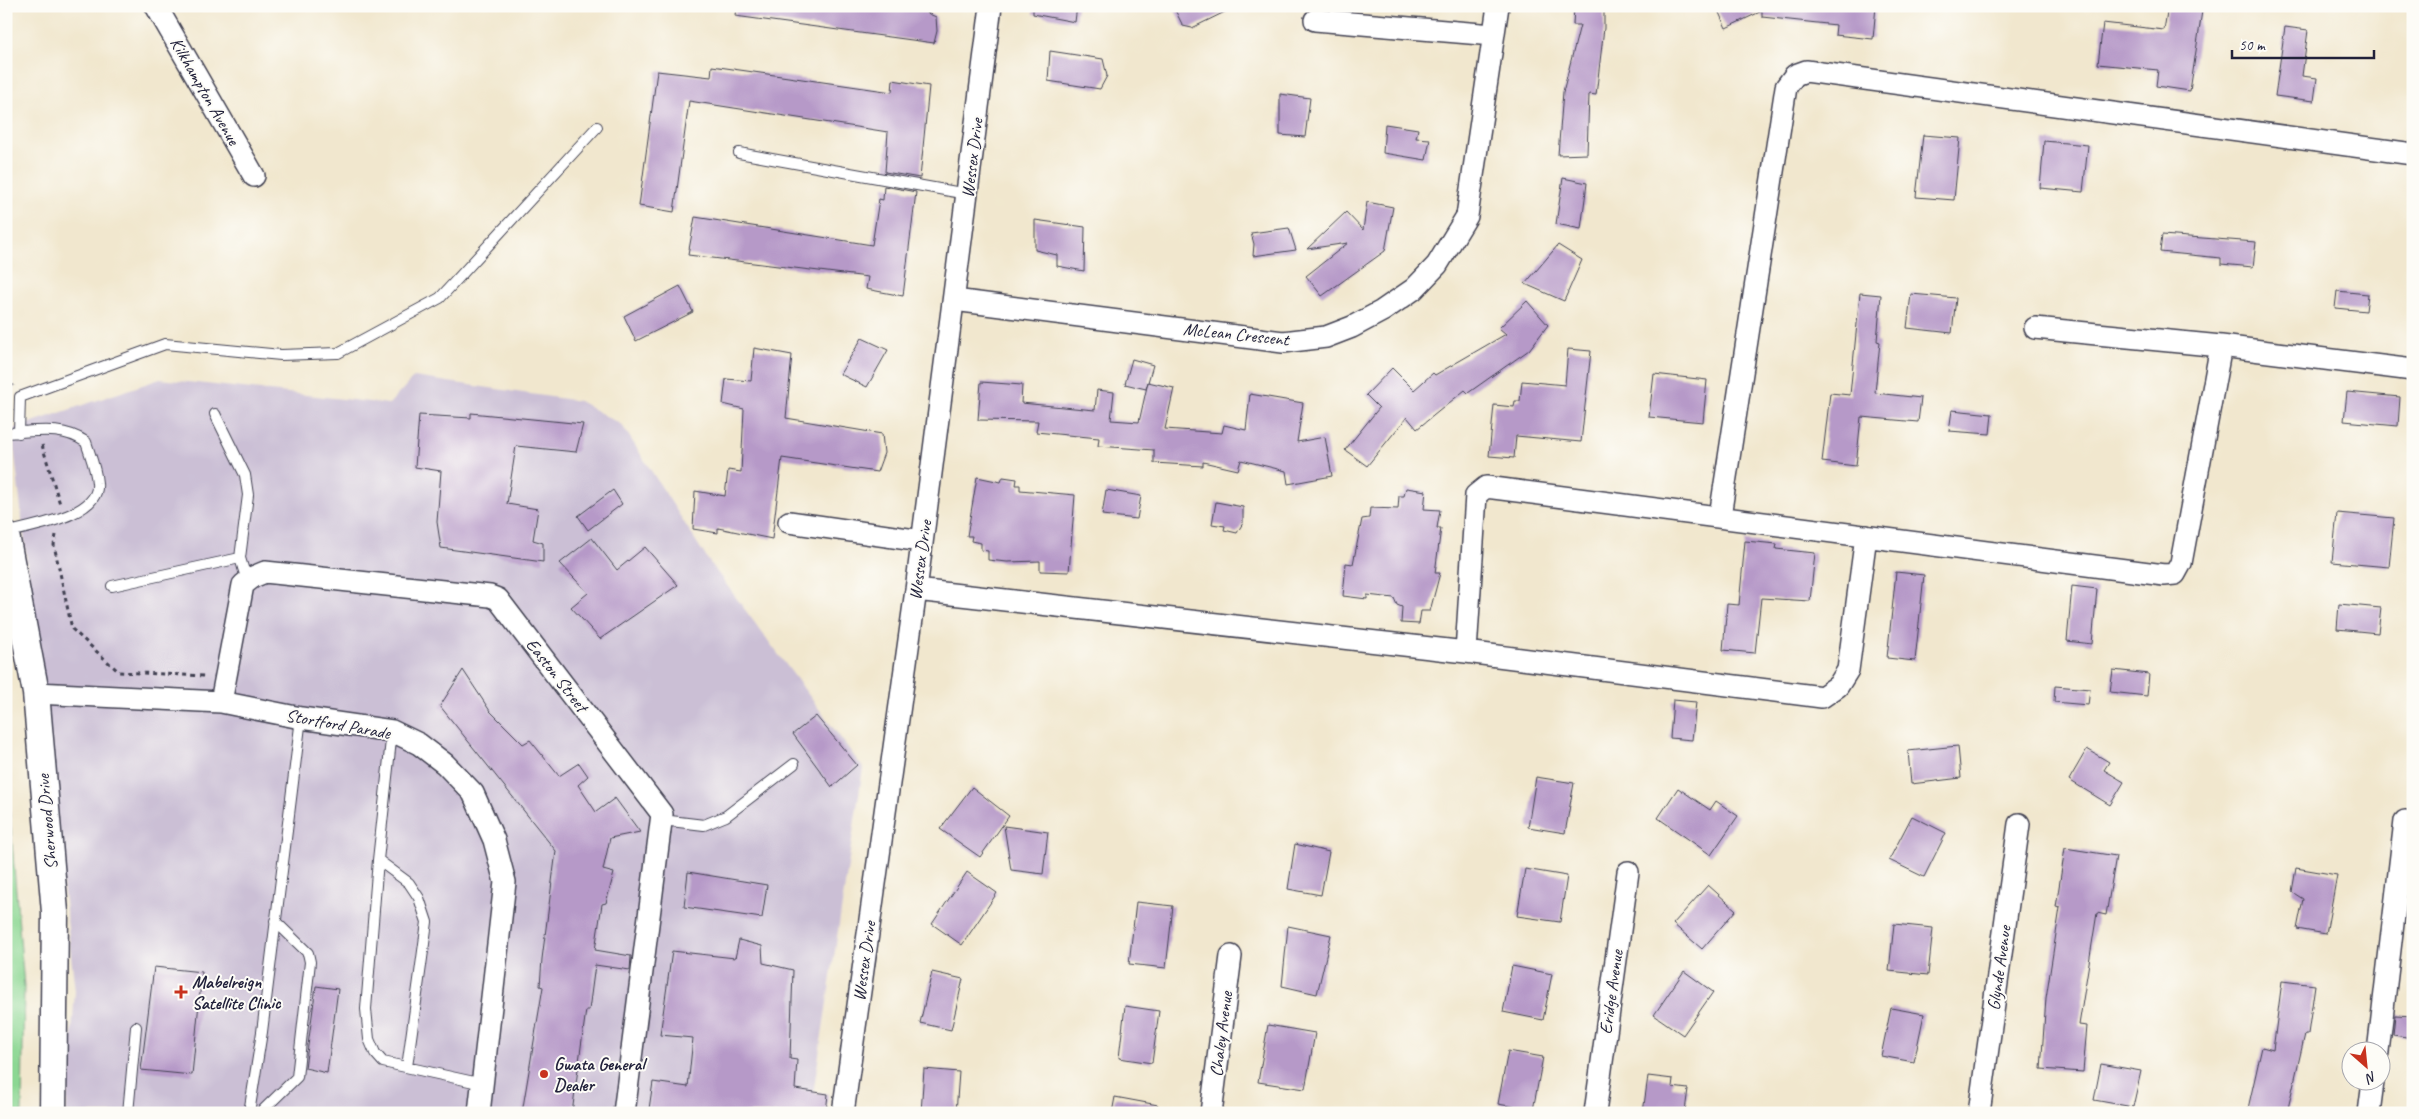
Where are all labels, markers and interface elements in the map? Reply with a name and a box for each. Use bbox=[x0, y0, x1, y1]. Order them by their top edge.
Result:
scale bar bbox=[2232, 28, 2374, 60]
street label: Kilkhampton Avenue bbox=[165, 33, 245, 150]
text: 50 m bbox=[2239, 36, 2266, 55]
street label: Wessex Drive bbox=[956, 116, 988, 199]
street label: McLean Crescent bbox=[1182, 318, 1292, 351]
street label: Wessex Drive bbox=[904, 518, 937, 601]
street label: Easton Street bbox=[521, 634, 594, 719]
street label: Stortford Parade bbox=[284, 704, 393, 744]
street label: Sherwood Drive bbox=[32, 772, 62, 870]
street label: Wessex Drive bbox=[848, 919, 881, 1002]
street label: Glynde Avenue bbox=[1982, 923, 2016, 1012]
street label: Eridge Avenue bbox=[1594, 947, 1628, 1035]
place label: Mabelreign Satellite Clinic bbox=[192, 971, 282, 1014]
marker: Mabelreign Satellite Clinic bbox=[174, 985, 188, 999]
street label: Chaley Avenue bbox=[1205, 989, 1237, 1078]
north arrow bbox=[2342, 1042, 2392, 1092]
place label: Gwata General Dealer bbox=[554, 1053, 648, 1096]
marker: Gwata General Dealer bbox=[538, 1068, 550, 1080]
text: N bbox=[2362, 1068, 2379, 1088]

